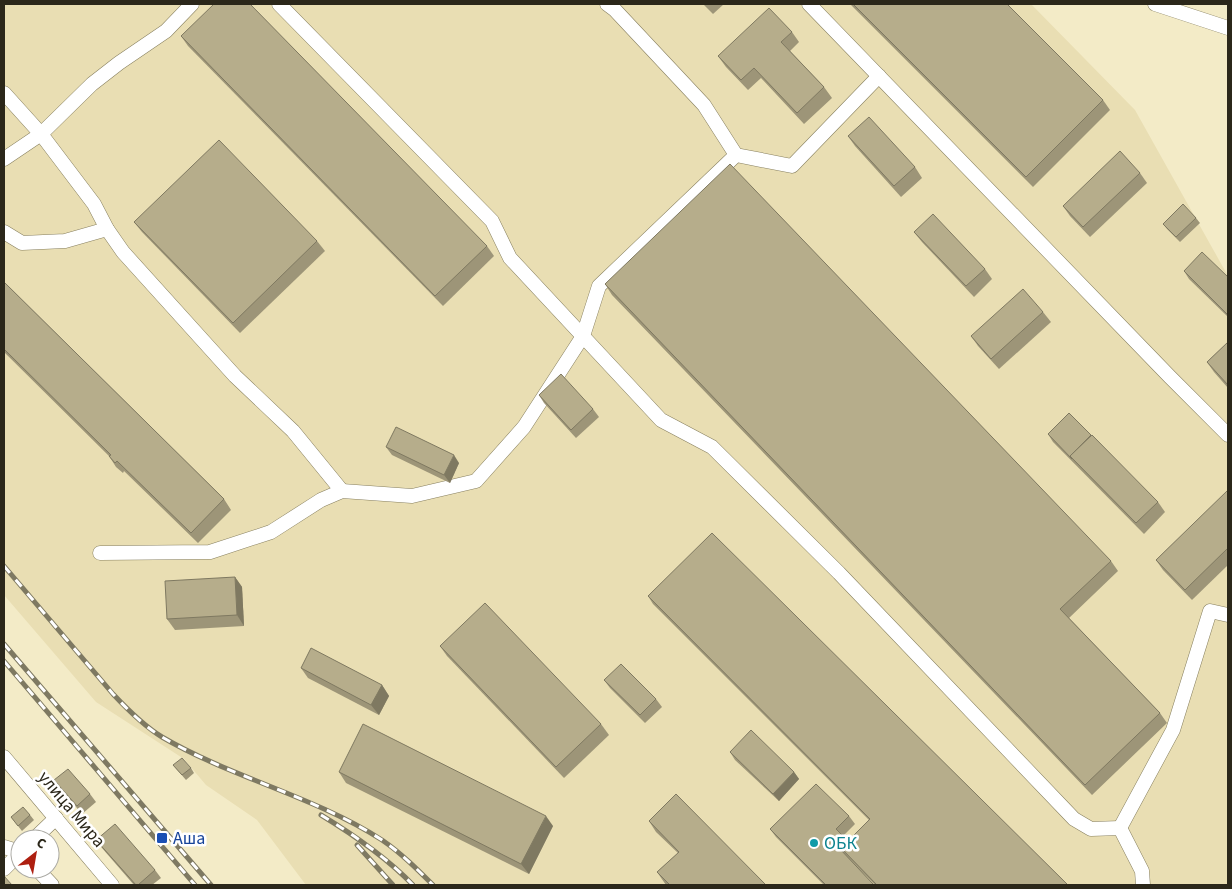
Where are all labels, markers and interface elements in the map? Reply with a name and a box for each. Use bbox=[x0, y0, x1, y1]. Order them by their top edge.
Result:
street label: улица Мира bbox=[32, 766, 111, 853]
place label: Аша bbox=[173, 826, 205, 851]
north arrow bbox=[10, 829, 60, 879]
marker: Аша bbox=[155, 831, 169, 845]
place label: ОБК bbox=[824, 831, 857, 856]
text: С bbox=[33, 833, 50, 854]
marker: ОБК bbox=[808, 837, 820, 849]

